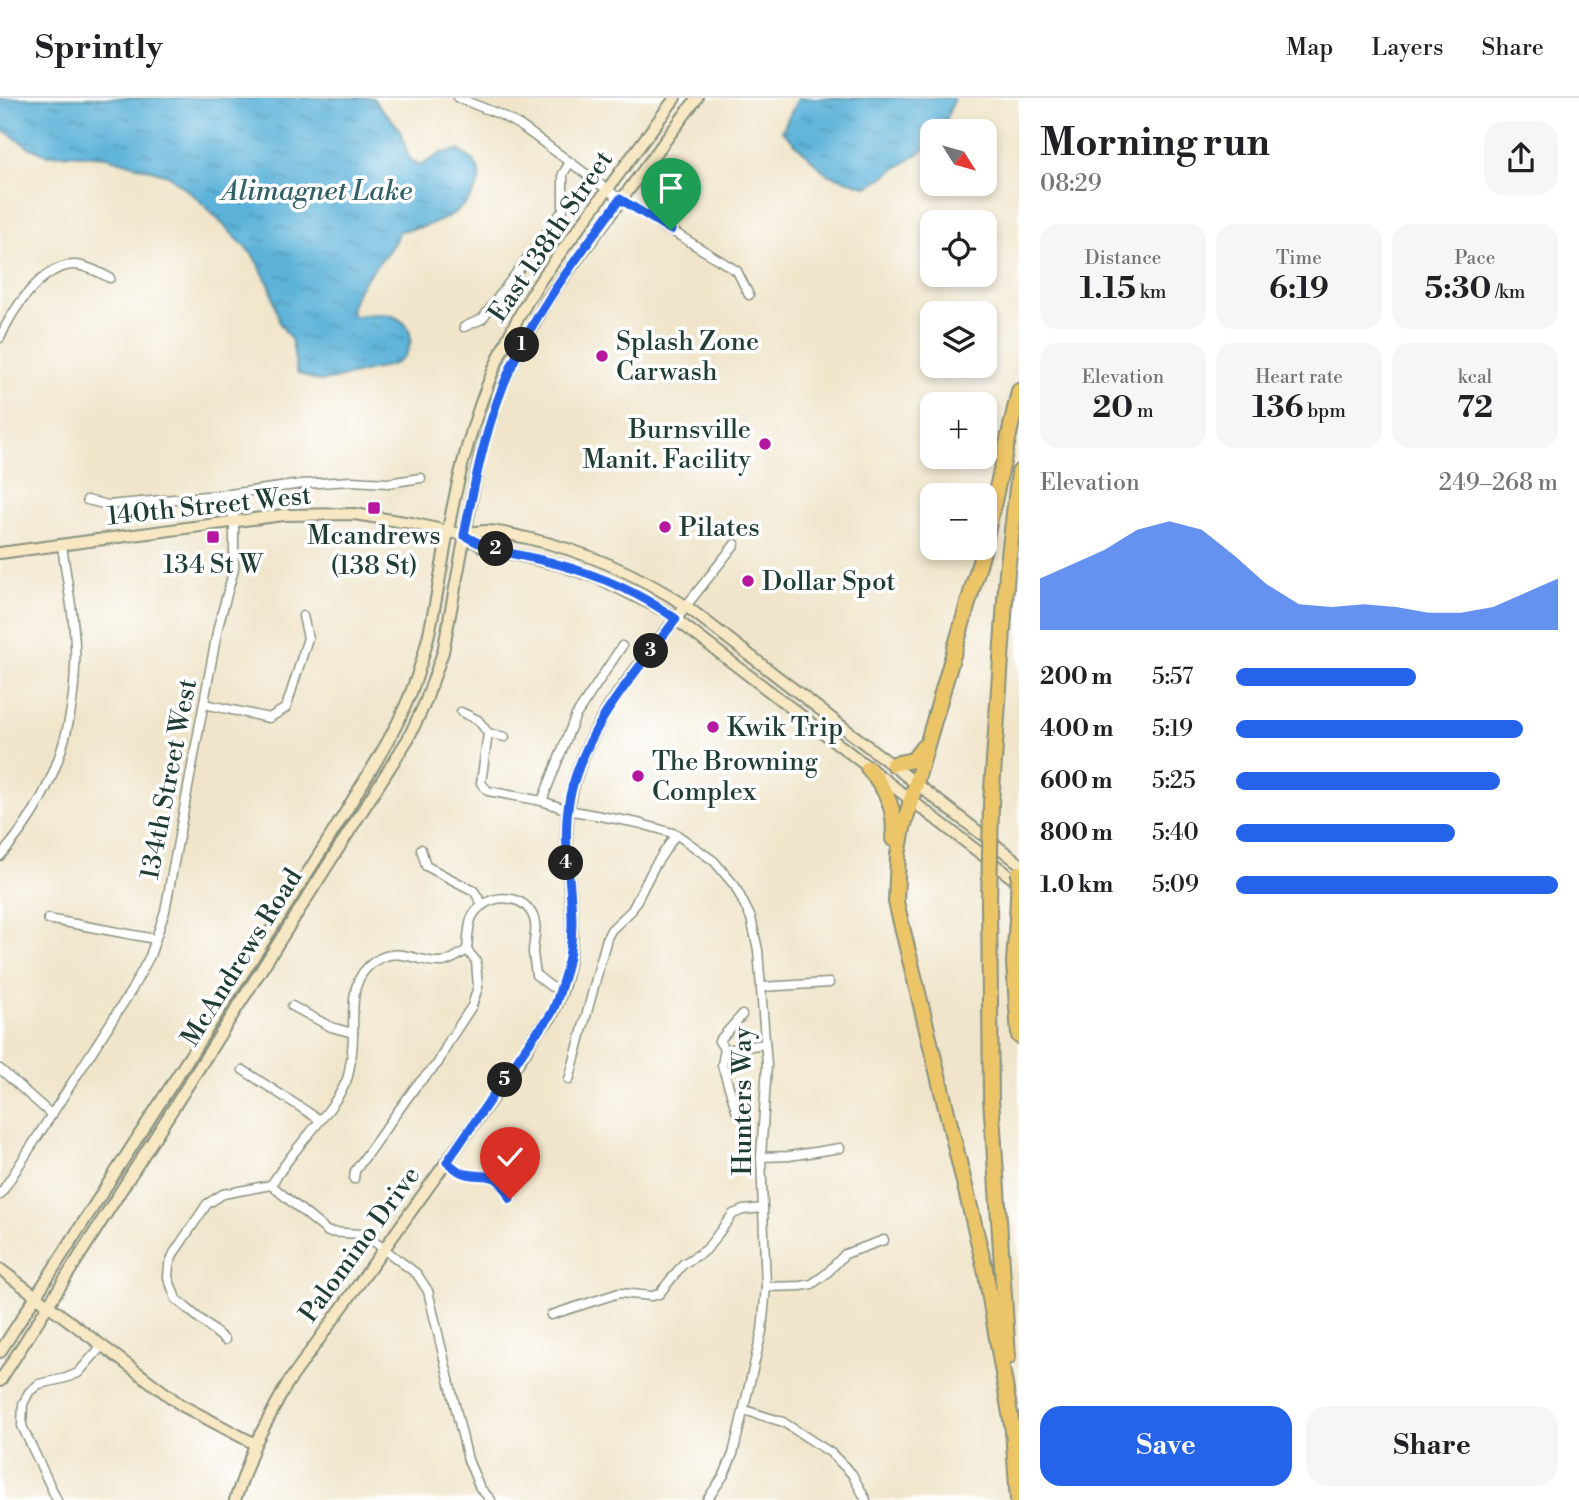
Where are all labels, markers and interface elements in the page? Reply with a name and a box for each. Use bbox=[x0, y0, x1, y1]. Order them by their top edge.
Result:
text: Sprintly bbox=[35, 28, 163, 69]
text: Map bbox=[1286, 33, 1333, 63]
text: Layers bbox=[1371, 33, 1443, 63]
text: Share bbox=[1481, 33, 1544, 63]
north arrow bbox=[920, 119, 998, 196]
map controls bbox=[920, 119, 997, 560]
text: Morning run bbox=[1040, 120, 1270, 167]
button: share bbox=[1484, 121, 1558, 195]
street label: East 138th Street bbox=[482, 145, 620, 328]
pin bbox=[641, 158, 701, 230]
icon: arrive bbox=[652, 169, 690, 207]
text: 08:29 bbox=[1040, 170, 1102, 198]
water label: Alimagnet Lake bbox=[219, 174, 412, 209]
button: locate bbox=[920, 210, 997, 287]
text: Distance bbox=[1085, 246, 1161, 270]
text: Time bbox=[1276, 246, 1322, 270]
text: Pace bbox=[1455, 246, 1495, 270]
text: 1.15 bbox=[1080, 270, 1136, 308]
text: 6:19 bbox=[1269, 270, 1329, 308]
text: 5:30 bbox=[1425, 270, 1491, 308]
text: km bbox=[1136, 280, 1166, 304]
text: /km bbox=[1491, 280, 1525, 304]
button: layers bbox=[920, 301, 997, 378]
place label: Splash Zone Carwash bbox=[616, 326, 759, 388]
pin: 1 bbox=[504, 328, 540, 362]
text: 1 bbox=[517, 332, 526, 356]
marker: Splash Zone Carwash bbox=[594, 348, 610, 364]
text: Elevation bbox=[1082, 365, 1164, 389]
text: Heart rate bbox=[1255, 365, 1343, 389]
text: kcal bbox=[1458, 365, 1492, 389]
text: 20 bbox=[1092, 389, 1133, 427]
text: 136 bbox=[1252, 389, 1304, 427]
text: 72 bbox=[1457, 389, 1493, 427]
button: + bbox=[920, 392, 997, 469]
text: m bbox=[1133, 399, 1154, 423]
text: bpm bbox=[1304, 399, 1346, 423]
place label: Burnsville Manit. Facility bbox=[583, 414, 751, 476]
marker: Burnsville Manit. Facility bbox=[757, 436, 773, 452]
text: Elevation bbox=[1040, 469, 1140, 497]
text: 249–268 m bbox=[1439, 469, 1558, 497]
street label: 140th Street West bbox=[105, 479, 313, 533]
button: − bbox=[920, 483, 997, 560]
marker: Mcandrews (138 St) bbox=[366, 500, 382, 516]
place label: Pilates bbox=[679, 512, 760, 544]
marker: Pilates bbox=[657, 519, 673, 535]
place label: Mcandrews (138 St) bbox=[307, 520, 441, 582]
marker: 134 St W bbox=[205, 529, 221, 545]
pin: 2 bbox=[478, 532, 514, 566]
text: 2 bbox=[490, 536, 501, 560]
place label: 134 St W bbox=[163, 549, 264, 581]
place label: Dollar Spot bbox=[762, 566, 896, 598]
marker: Dollar Spot bbox=[740, 573, 756, 589]
pin: 3 bbox=[634, 634, 668, 668]
text: 3 bbox=[645, 638, 656, 662]
text: 200 m bbox=[1040, 663, 1112, 691]
text: 5:57 bbox=[1152, 663, 1193, 691]
street label: 134th Street West bbox=[134, 676, 204, 882]
place label: Kwik Trip bbox=[727, 712, 843, 744]
text: 400 m bbox=[1040, 715, 1113, 743]
text: 5:19 bbox=[1152, 715, 1193, 743]
marker: Kwik Trip bbox=[705, 719, 721, 735]
place label: The Browning Complex bbox=[652, 746, 819, 808]
text: 600 m bbox=[1040, 767, 1113, 795]
text: 5:25 bbox=[1152, 767, 1196, 795]
marker: The Browning Complex bbox=[630, 768, 646, 784]
text: 800 m bbox=[1040, 819, 1113, 847]
text: 5:40 bbox=[1152, 819, 1199, 847]
pin: 4 bbox=[548, 846, 584, 880]
text: 4 bbox=[559, 850, 572, 874]
street label: McAndrews Road bbox=[174, 863, 309, 1052]
text: 1.0 km bbox=[1040, 871, 1113, 899]
text: 5:09 bbox=[1152, 871, 1199, 899]
street label: Hunters Way bbox=[727, 1026, 759, 1175]
pin: 5 bbox=[488, 1062, 522, 1098]
text: 5 bbox=[499, 1067, 510, 1091]
pin bbox=[480, 1127, 540, 1199]
icon: check bbox=[491, 1138, 529, 1176]
street label: Palomino Drive bbox=[293, 1160, 427, 1329]
button: Save bbox=[1040, 1406, 1292, 1486]
button: Share bbox=[1306, 1406, 1558, 1486]

